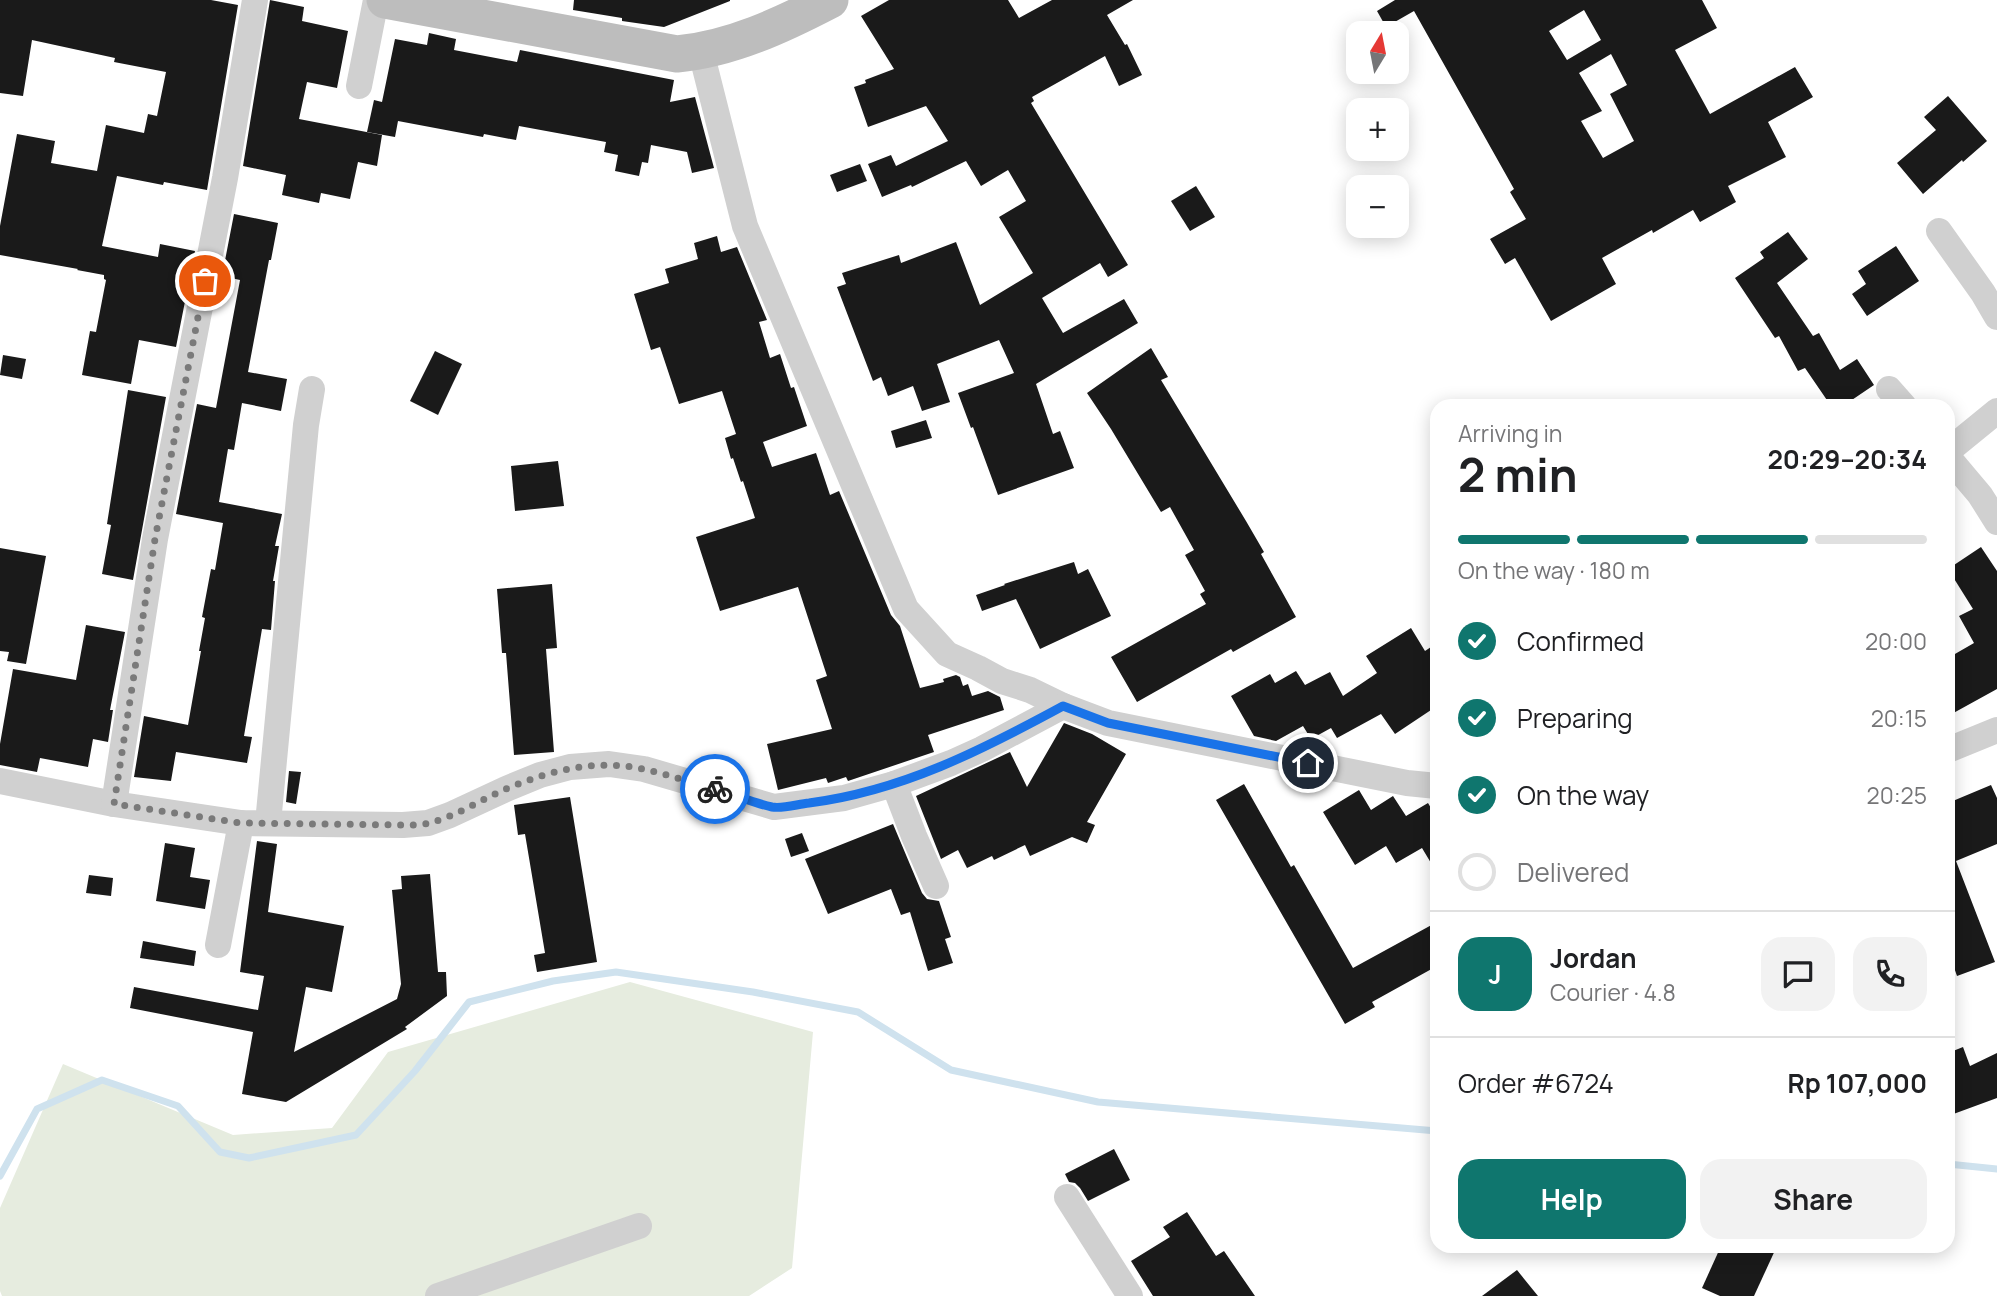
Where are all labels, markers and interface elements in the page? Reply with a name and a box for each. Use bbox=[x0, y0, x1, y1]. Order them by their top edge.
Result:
north arrow bbox=[1346, 21, 1409, 84]
map controls bbox=[1346, 21, 1409, 238]
button: + bbox=[1346, 98, 1409, 161]
button: − bbox=[1346, 175, 1409, 238]
pin bbox=[175, 251, 235, 311]
icon: bag bbox=[186, 262, 224, 300]
text: Arriving in bbox=[1458, 417, 1563, 449]
text: 20:29–20:34 bbox=[1767, 441, 1927, 477]
text: 2 min bbox=[1458, 443, 1578, 506]
text: On the way · 180 m bbox=[1458, 554, 1650, 586]
icon: check bbox=[1458, 622, 1496, 660]
text: Confirmed bbox=[1517, 623, 1644, 659]
text: 20:00 bbox=[1865, 625, 1927, 657]
icon: check bbox=[1458, 699, 1496, 737]
text: Preparing bbox=[1517, 700, 1633, 736]
text: 20:15 bbox=[1871, 702, 1927, 734]
pin bbox=[1278, 733, 1338, 793]
icon: home bbox=[1289, 744, 1327, 782]
courier bbox=[680, 754, 750, 824]
icon: bike bbox=[696, 770, 734, 808]
icon: check bbox=[1458, 776, 1496, 814]
text: On the way bbox=[1517, 777, 1649, 813]
text: 20:25 bbox=[1867, 779, 1927, 811]
text: Delivered bbox=[1517, 854, 1629, 890]
button: chat bbox=[1761, 937, 1835, 1011]
button: phone bbox=[1853, 937, 1927, 1011]
text: Jordan bbox=[1550, 940, 1636, 976]
text: J bbox=[1488, 956, 1502, 992]
text: Courier · 4.8 bbox=[1550, 976, 1676, 1008]
text: Order #6724 bbox=[1458, 1065, 1614, 1101]
text: Rp 107,000 bbox=[1787, 1065, 1927, 1101]
button: Help bbox=[1458, 1159, 1686, 1239]
button: Share bbox=[1700, 1159, 1927, 1239]

